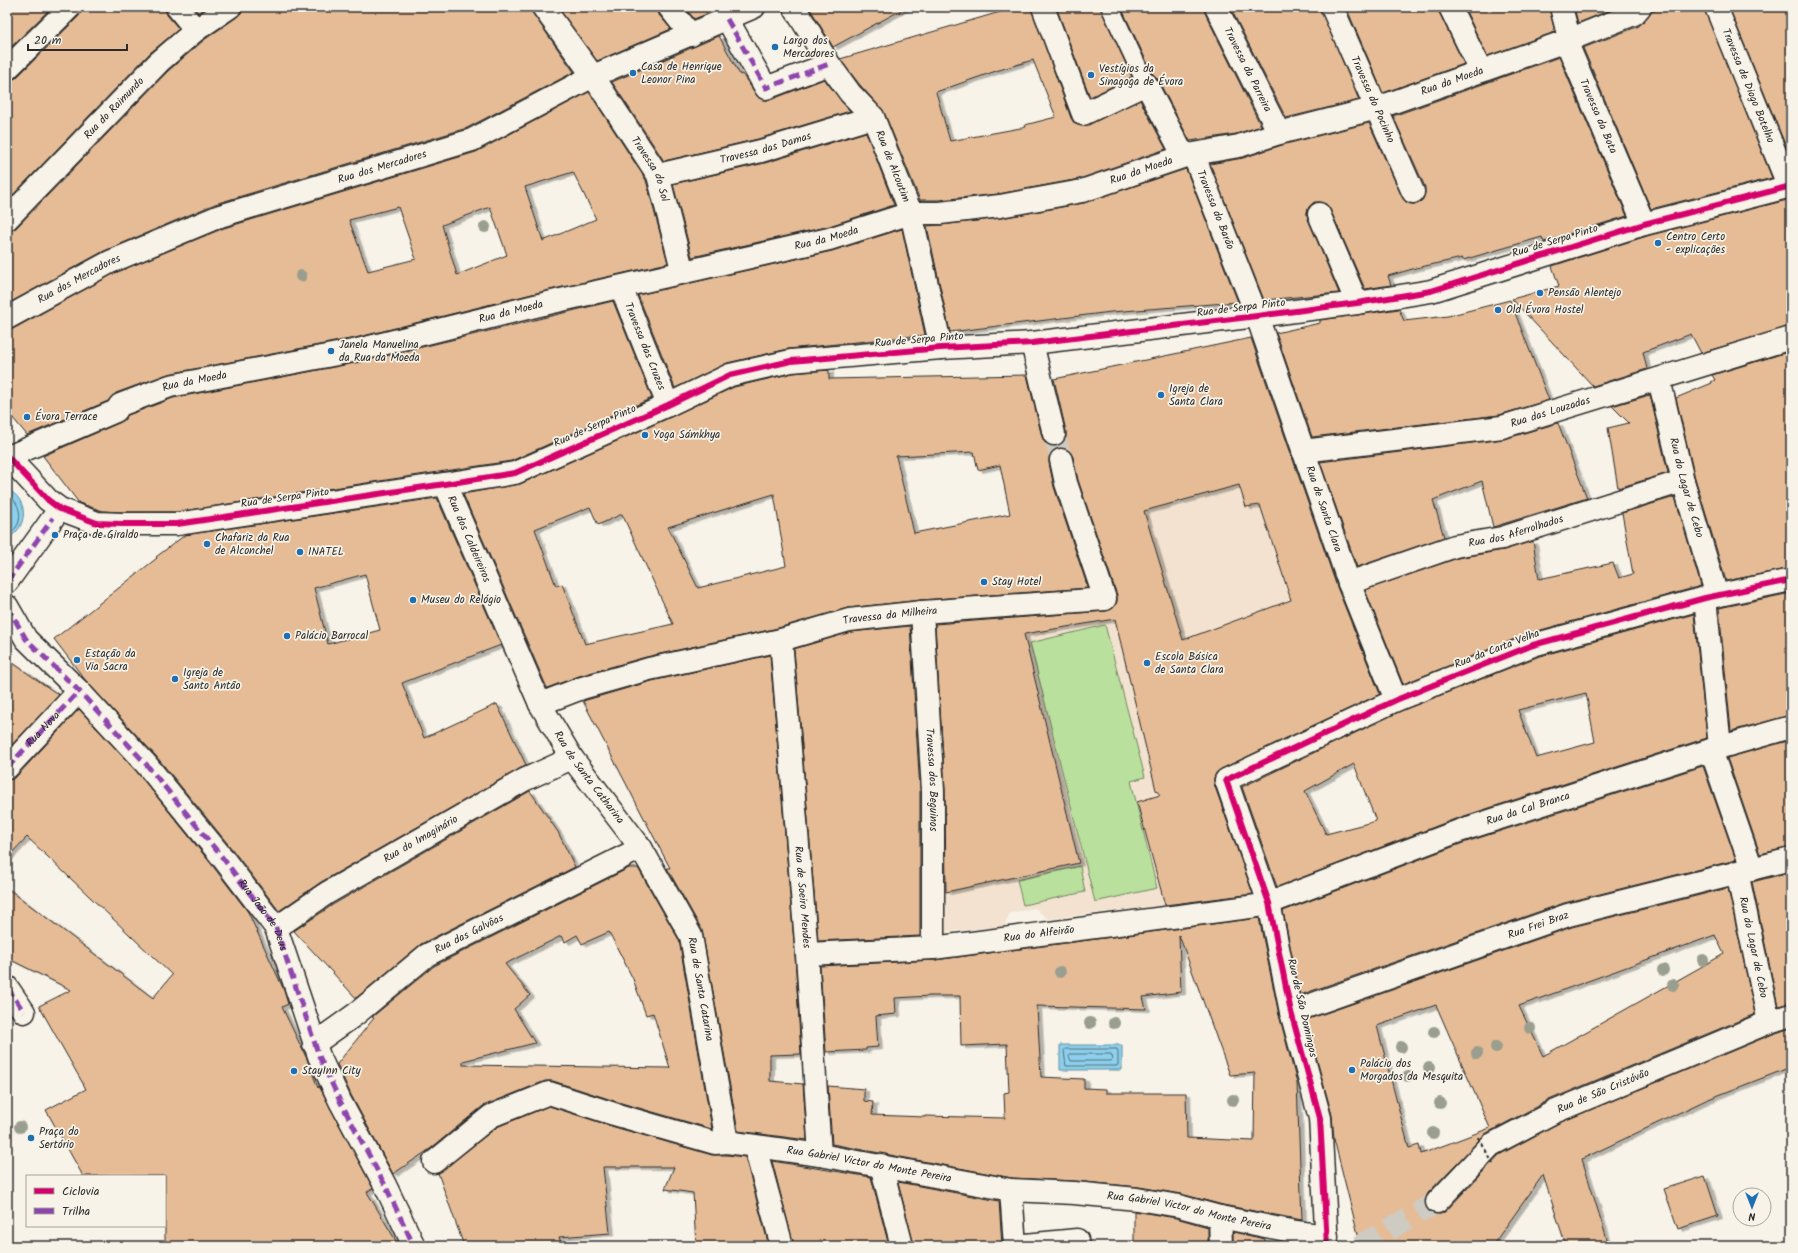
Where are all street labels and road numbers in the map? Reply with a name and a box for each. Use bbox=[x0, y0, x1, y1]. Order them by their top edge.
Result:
street label: Travessa da Parreira bbox=[1218, 24, 1276, 115]
street label: Travessa de Diogo Botelho bbox=[1717, 26, 1779, 146]
street label: Travessa do Pocinho bbox=[1346, 53, 1400, 146]
street label: Rua da Moeda bbox=[1418, 62, 1486, 101]
street label: Rua do Raimundo bbox=[80, 73, 149, 144]
street label: Travessa da Bota bbox=[1574, 76, 1622, 157]
street label: Travessa das Damas bbox=[718, 127, 814, 169]
street label: Rua de Alcoutim bbox=[870, 127, 915, 205]
street label: Travessa do Sol bbox=[626, 133, 674, 204]
street label: Rua dos Mercadores bbox=[336, 145, 429, 189]
street label: Rua da Moeda bbox=[1107, 152, 1175, 190]
street label: Travessa do Barão bbox=[1191, 167, 1239, 252]
street label: Rua de Serpa Pinto bbox=[1510, 219, 1600, 263]
street label: Rua da Moeda bbox=[793, 221, 861, 256]
street label: Rua dos Mercadores bbox=[34, 249, 124, 309]
street label: Rua de Serpa Pinto bbox=[1196, 294, 1286, 322]
street label: Rua da Moeda bbox=[477, 295, 545, 329]
street label: Travessa das Cruzes bbox=[619, 300, 670, 393]
street label: Rua de Serpa Pinto bbox=[874, 327, 964, 353]
street label: Rua da Moeda bbox=[159, 366, 228, 397]
street label: Rua das Louzadas bbox=[1508, 391, 1593, 433]
street label: Rua de Serpa Pinto bbox=[551, 400, 639, 452]
street label: Rua do Lagar de Cebo bbox=[1664, 436, 1708, 540]
street label: Rua de Santa Clara bbox=[1300, 463, 1347, 555]
street label: Rua de Serpa Pinto bbox=[240, 483, 330, 513]
street label: Rua dos Caldeireiros bbox=[442, 493, 496, 586]
street label: Rua dos Aferrolhados bbox=[1467, 510, 1566, 553]
street label: Travessa da Milheira bbox=[841, 602, 938, 630]
street label: Rua da Carta Velha bbox=[1452, 624, 1542, 674]
street label: Rua Nova bbox=[22, 707, 65, 751]
street label: Travessa dos Beguinos bbox=[920, 727, 942, 832]
street label: Rua de Santa Catharina bbox=[549, 728, 629, 828]
street label: Rua da Cal Branca bbox=[1484, 787, 1572, 831]
street label: Rua do Imaginário bbox=[380, 811, 462, 868]
street label: Rua de Soeiro Mendes bbox=[789, 845, 816, 949]
street label: Rua João de Deus bbox=[233, 875, 292, 954]
street label: Rua do Lagar de Cebo bbox=[1734, 895, 1773, 1000]
street label: Rua Frei Braz bbox=[1505, 906, 1571, 944]
street label: Rua das Galvôas bbox=[431, 909, 507, 959]
street label: Rua do Alfeirão bbox=[1003, 921, 1075, 948]
street label: Rua de Santa Catarina bbox=[682, 936, 718, 1043]
street label: Rua de São Domingos bbox=[1282, 957, 1322, 1059]
street label: Rua de São Cristóvão bbox=[1554, 1064, 1652, 1119]
street label: Rua Gabriel Victor do Monte Pereira bbox=[786, 1141, 953, 1188]
street label: Rua Gabriel Victor do Monte Pereira bbox=[1106, 1187, 1273, 1236]

